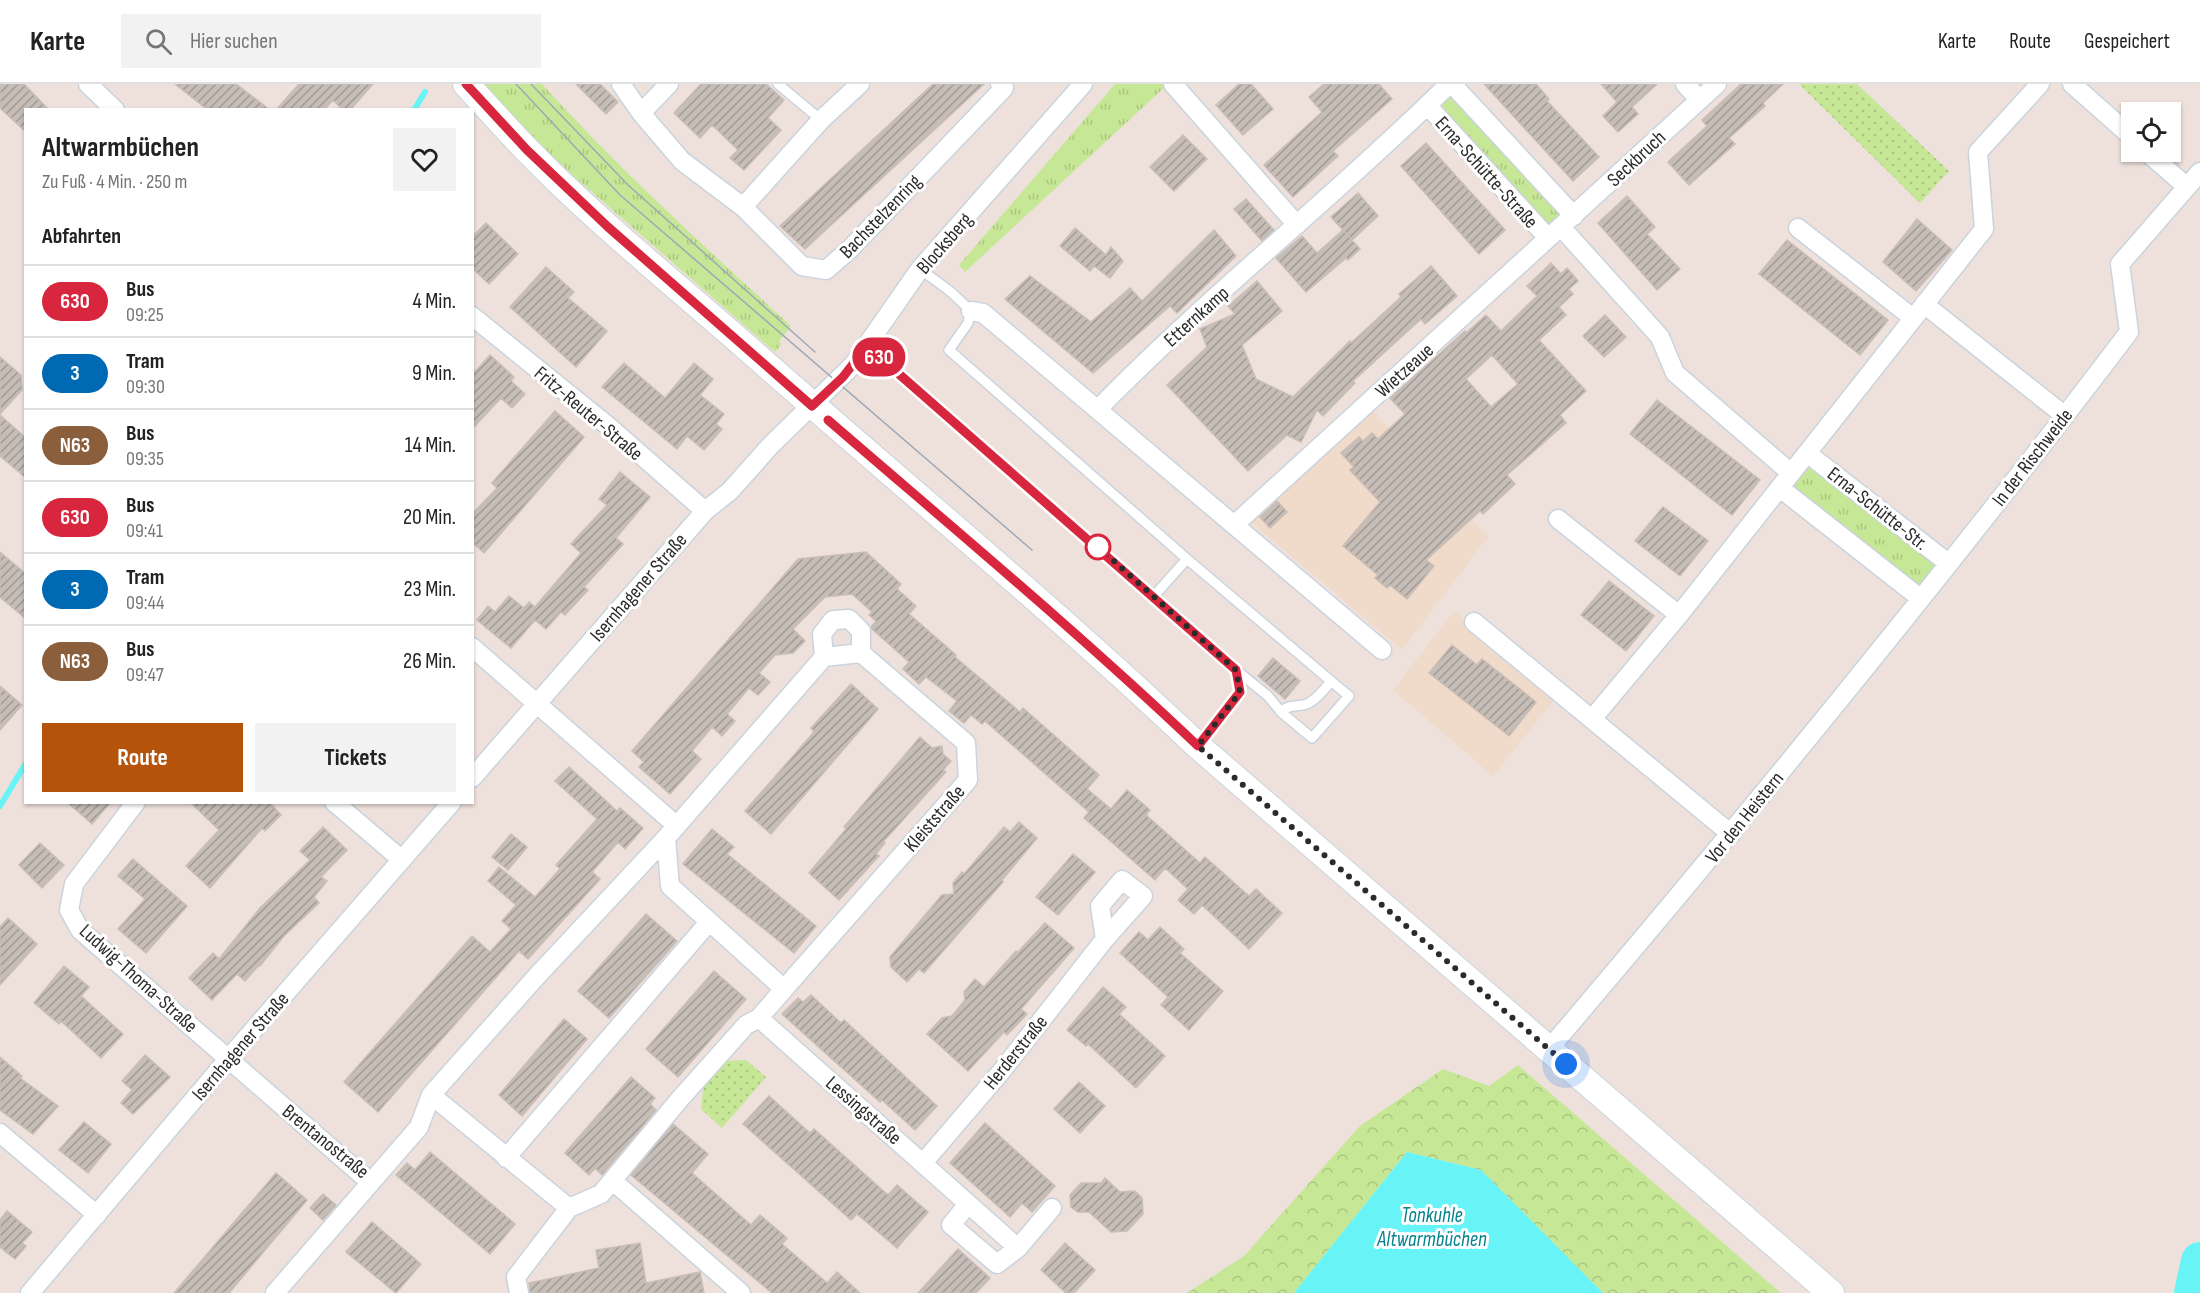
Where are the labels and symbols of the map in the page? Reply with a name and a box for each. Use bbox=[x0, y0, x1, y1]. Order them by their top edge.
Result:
street label: Erna-Schütte-Straße bbox=[1430, 112, 1543, 234]
street label: Seckbruch bbox=[1602, 126, 1671, 192]
street label: Bachstelzenring bbox=[835, 170, 927, 264]
street label: Blocksberg bbox=[912, 208, 978, 279]
street label: Etternkamp bbox=[1159, 281, 1234, 352]
line badge: 630 bbox=[844, 338, 914, 376]
street label: Wietzeaue bbox=[1371, 338, 1439, 403]
street label: Fritz-Reuter-Straße bbox=[529, 361, 647, 466]
street label: In der Rischweide bbox=[1987, 404, 2078, 511]
street label: Erna-Schütte-Str. bbox=[1822, 462, 1933, 556]
street label: Isernhagener Straße bbox=[585, 529, 692, 647]
unlabelled marker bbox=[1085, 534, 1111, 560]
street label: Vor den Heistern bbox=[1700, 767, 1789, 868]
street label: Kleiststraße bbox=[899, 780, 970, 857]
street label: Ludwig-Thoma-Straße bbox=[74, 919, 202, 1038]
street label: Isernhagener Straße bbox=[187, 988, 294, 1106]
street label: Herderstraße bbox=[979, 1011, 1053, 1094]
your location bbox=[1551, 1049, 1581, 1079]
street label: Lessingstraße bbox=[821, 1071, 906, 1150]
street label: Brentanostraße bbox=[277, 1100, 374, 1184]
water label: Tonkuhle Altwarmbüchen bbox=[1376, 1203, 1487, 1252]

